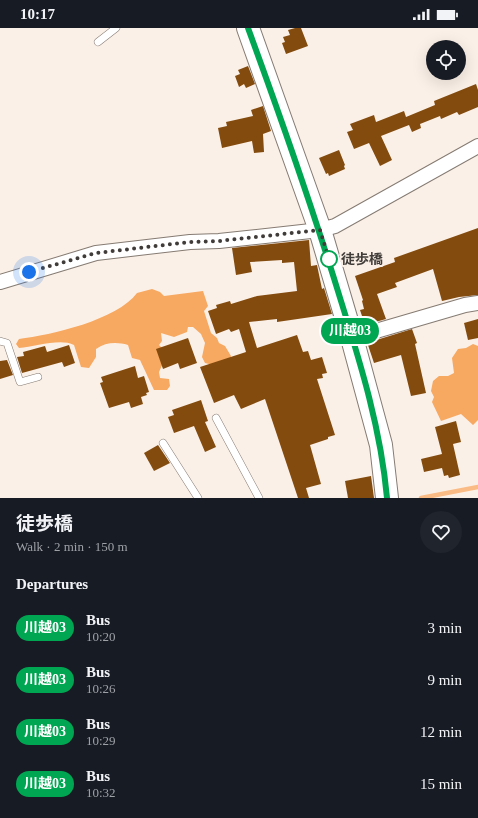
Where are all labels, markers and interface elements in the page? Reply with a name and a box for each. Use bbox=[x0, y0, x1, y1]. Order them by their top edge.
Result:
text: 10:17 bbox=[20, 6, 55, 22]
map controls bbox=[426, 40, 466, 80]
button: locate bbox=[426, 40, 466, 80]
marker: 徒歩橋 bbox=[320, 250, 338, 268]
place label: 徒歩橋 bbox=[341, 252, 383, 267]
your location bbox=[19, 262, 39, 282]
line badge: 川越03 bbox=[322, 318, 378, 344]
text: 川越03 bbox=[329, 323, 371, 338]
button: heart bbox=[420, 511, 462, 553]
text: 徒歩橋 bbox=[16, 513, 73, 534]
text: Walk · 2 min · 150 m bbox=[16, 539, 128, 554]
text: Departures bbox=[16, 576, 88, 592]
text: Bus bbox=[86, 612, 110, 628]
text: 川越03 bbox=[24, 620, 66, 635]
text: 3 min bbox=[427, 620, 462, 636]
text: 10:20 bbox=[86, 629, 116, 644]
text: Bus bbox=[86, 664, 110, 680]
text: 川越03 bbox=[24, 672, 66, 687]
text: 9 min bbox=[427, 672, 462, 688]
text: 10:26 bbox=[86, 681, 116, 696]
text: Bus bbox=[86, 716, 110, 732]
text: 川越03 bbox=[24, 724, 66, 739]
text: 12 min bbox=[420, 724, 462, 740]
text: 10:29 bbox=[86, 733, 116, 748]
text: Bus bbox=[86, 768, 110, 784]
text: 川越03 bbox=[24, 776, 66, 791]
text: 15 min bbox=[420, 776, 462, 792]
text: 10:32 bbox=[86, 785, 116, 800]

